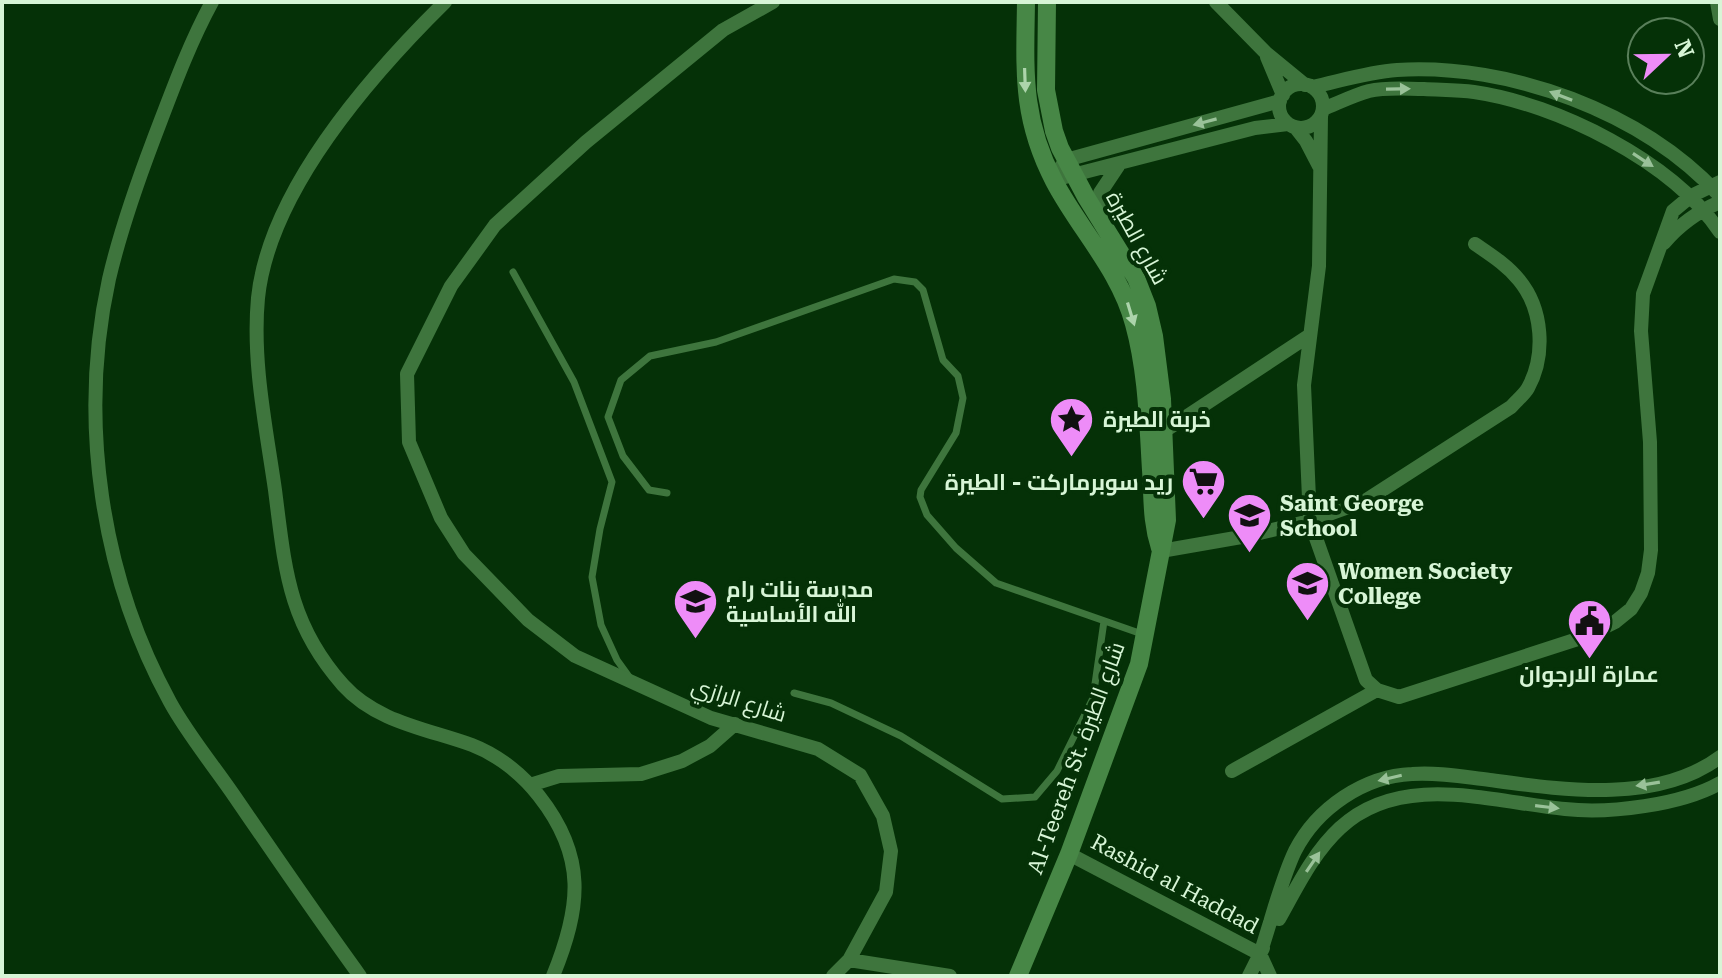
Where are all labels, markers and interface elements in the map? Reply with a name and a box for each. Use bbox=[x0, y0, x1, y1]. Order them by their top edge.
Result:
north arrow bbox=[1626, 16, 1706, 96]
text: N bbox=[1669, 36, 1699, 61]
one-way arrow bbox=[1019, 68, 1032, 93]
one-way arrow bbox=[1386, 83, 1411, 96]
one-way arrow bbox=[1549, 89, 1573, 102]
one-way arrow bbox=[1193, 116, 1218, 128]
one-way arrow bbox=[1632, 152, 1654, 166]
street label: شارع الطيرة bbox=[1099, 187, 1173, 290]
one-way arrow bbox=[1125, 302, 1138, 326]
place icon: خربة الطيرة bbox=[1048, 395, 1096, 458]
place label: خربة الطيرة bbox=[1103, 407, 1211, 433]
supermarket icon: ريد سوبرماركت - الطيرة bbox=[1180, 458, 1228, 521]
place label: ريد سوبرماركت - الطيرة bbox=[945, 470, 1173, 496]
place label: Saint George School bbox=[1280, 491, 1424, 541]
school or university icon: Saint George School bbox=[1225, 492, 1273, 555]
place label: Women Society College bbox=[1338, 559, 1513, 609]
school or university icon: Women Society College bbox=[1283, 560, 1331, 623]
place label: مدرسة بنات رام الله الأساسية bbox=[726, 577, 873, 627]
school or university icon: مدرسة بنات رام الله الأساسية bbox=[671, 578, 719, 641]
public building icon: عمارة الارجوان bbox=[1565, 597, 1613, 660]
street label: Al-Teereh St. شارع الطيرة bbox=[1022, 638, 1132, 878]
place label: عمارة الارجوان bbox=[1519, 662, 1659, 688]
street label: شارع الرازي bbox=[687, 673, 790, 731]
one-way arrow bbox=[1378, 772, 1403, 785]
one-way arrow bbox=[1636, 779, 1661, 791]
one-way arrow bbox=[1535, 801, 1560, 814]
street label: Rashid al Haddad bbox=[1087, 829, 1263, 939]
one-way arrow bbox=[1305, 852, 1320, 873]

